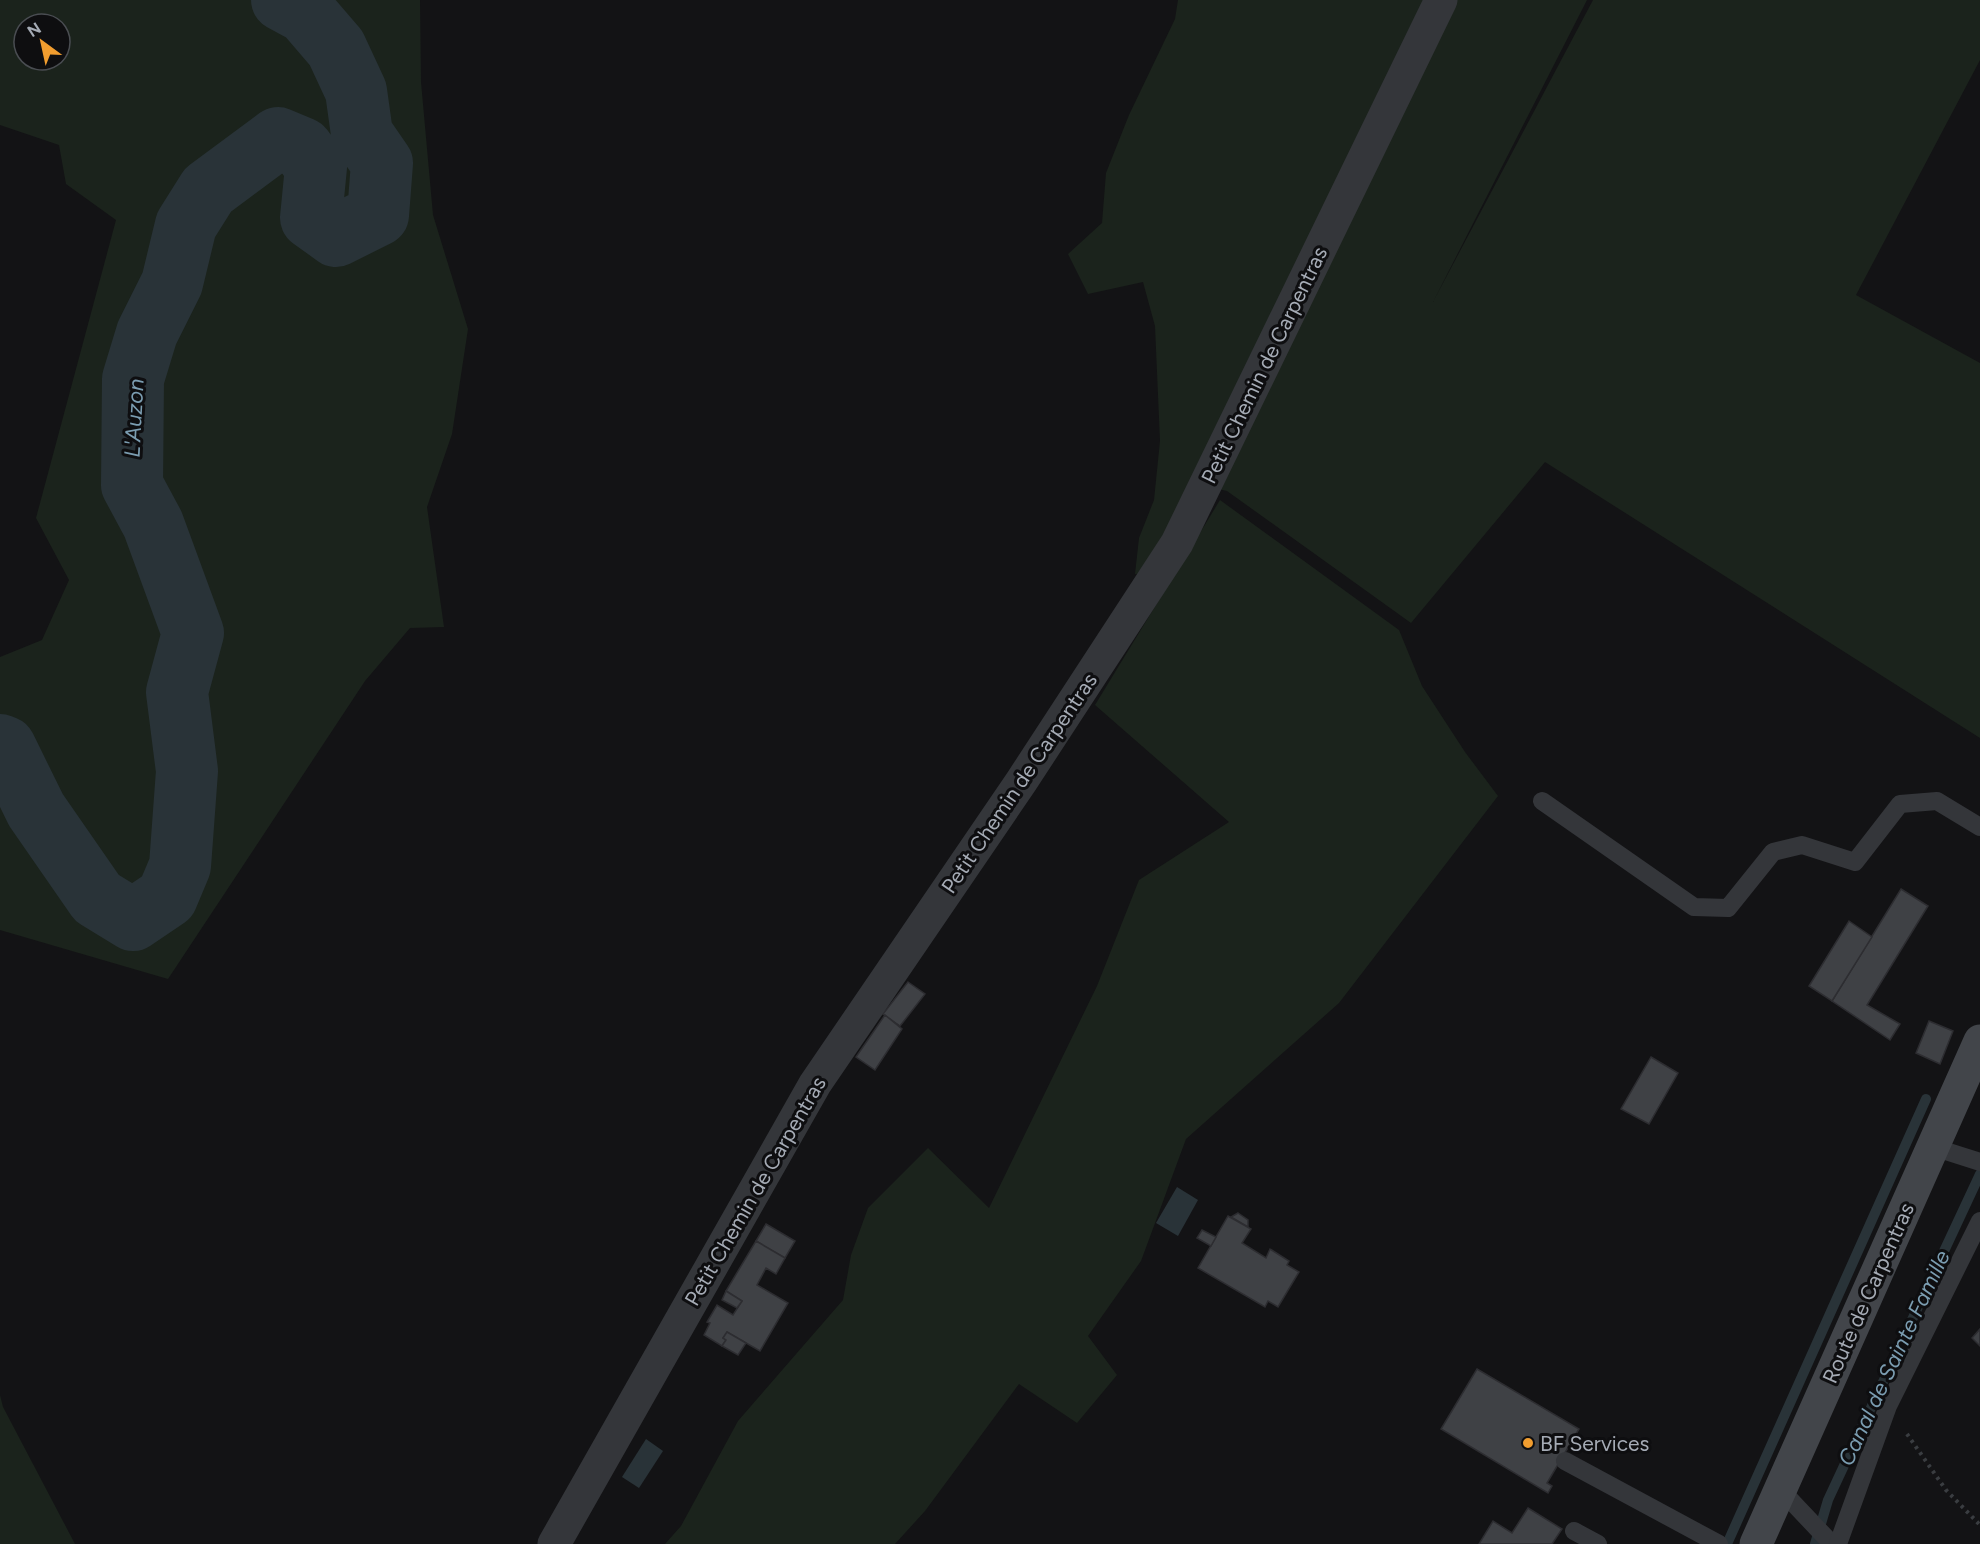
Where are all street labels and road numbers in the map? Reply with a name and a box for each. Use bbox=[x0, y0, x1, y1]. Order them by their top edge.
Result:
street label: Petit Chemin de Carpentras bbox=[1196, 243, 1332, 487]
street label: Petit Chemin de Carpentras bbox=[936, 668, 1102, 898]
street label: Petit Chemin de Carpentras bbox=[679, 1072, 831, 1310]
street label: Route de Carpentras bbox=[1817, 1199, 1919, 1387]

